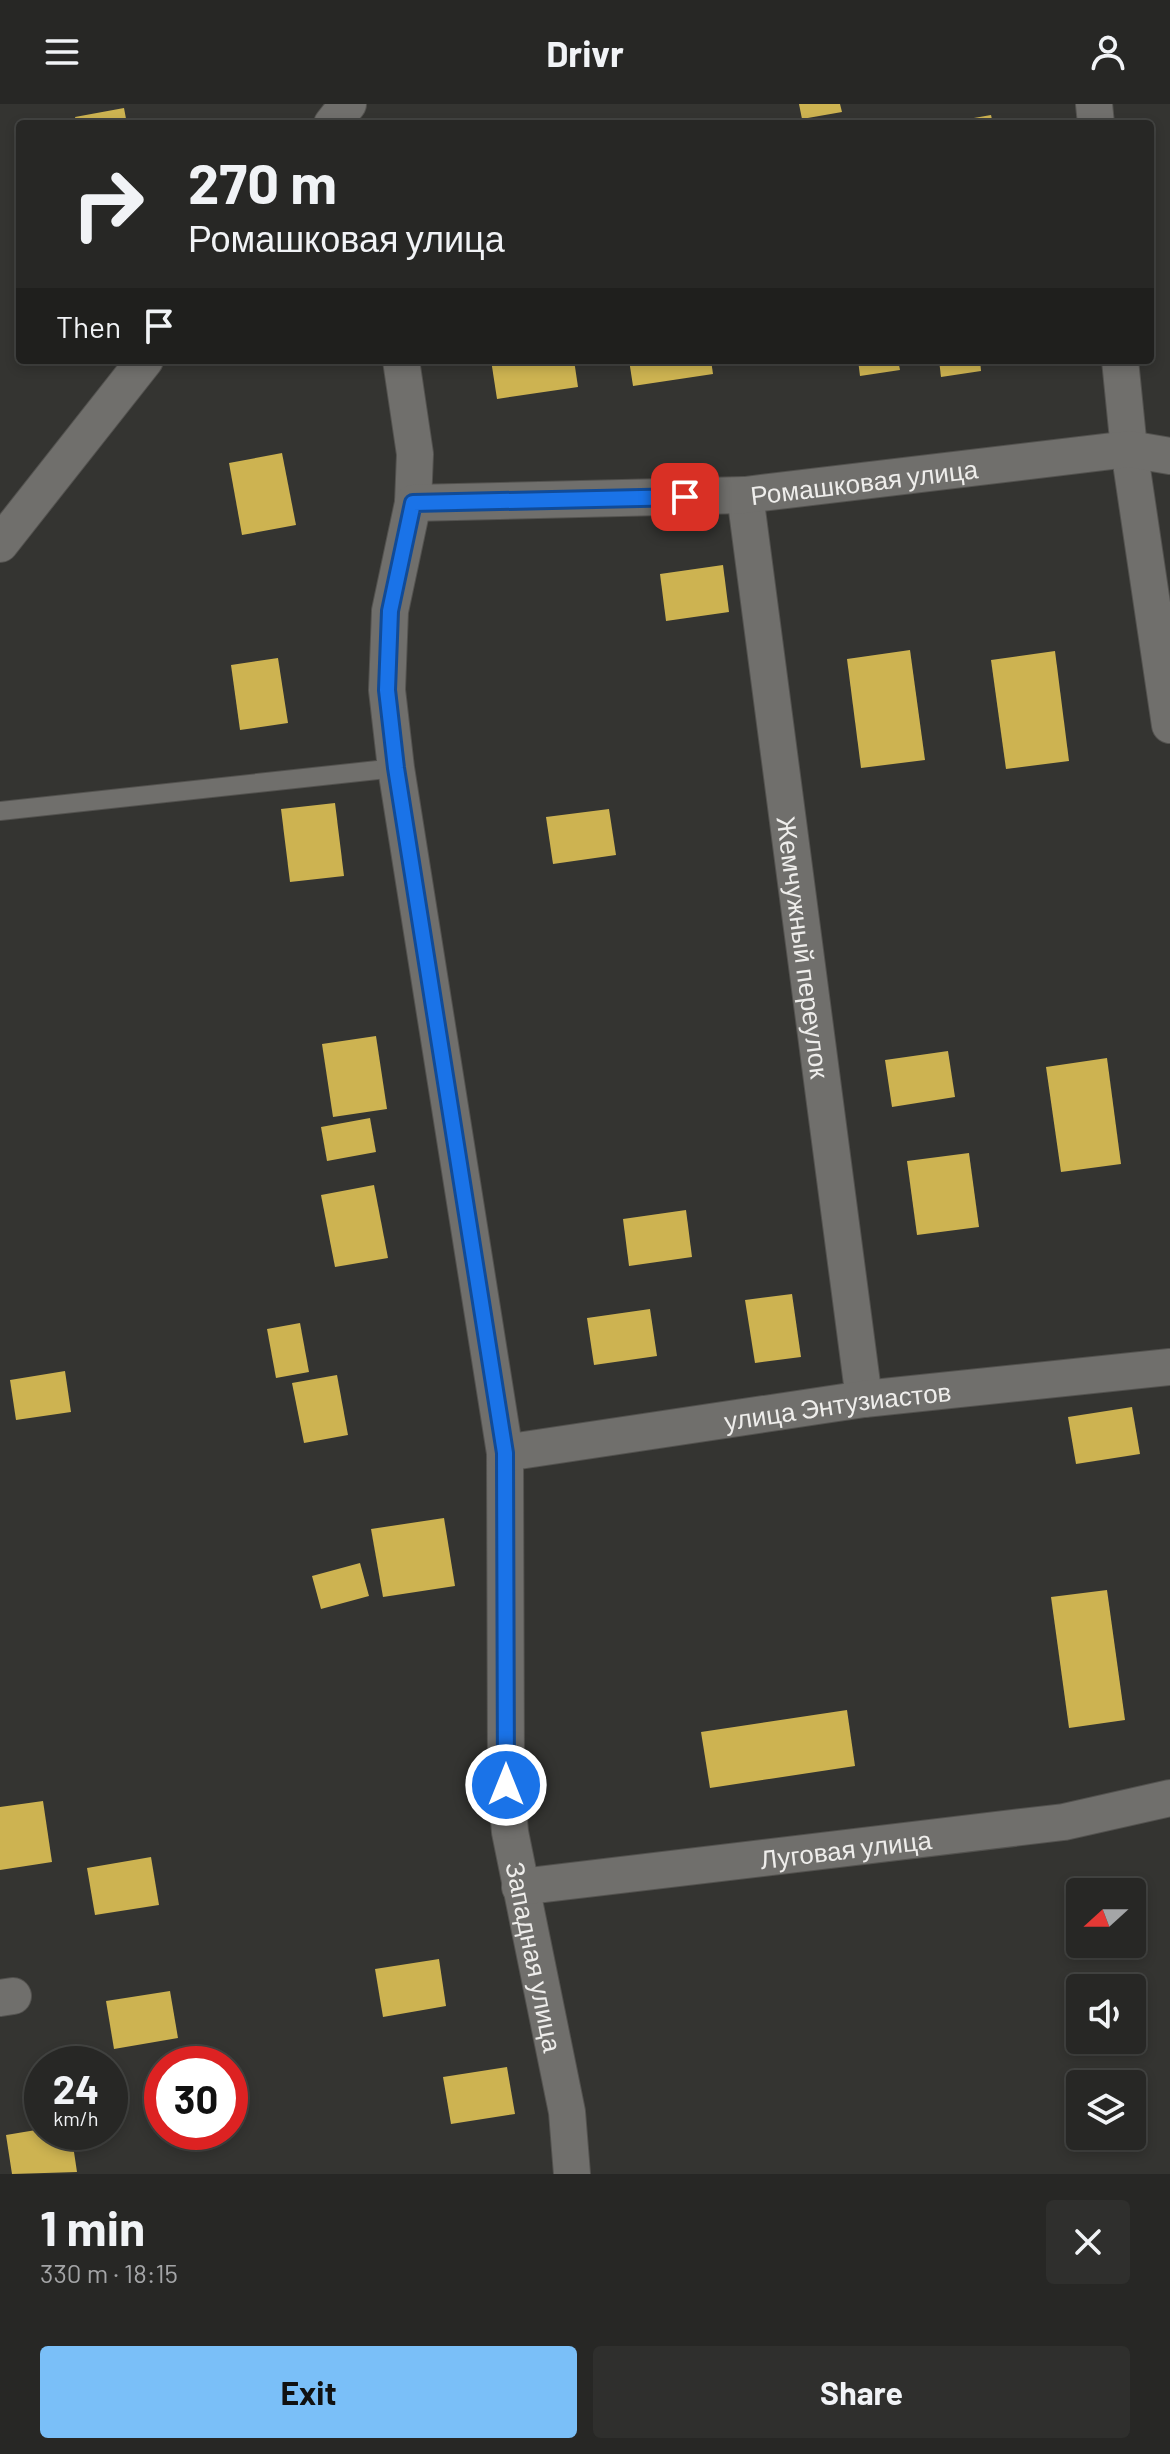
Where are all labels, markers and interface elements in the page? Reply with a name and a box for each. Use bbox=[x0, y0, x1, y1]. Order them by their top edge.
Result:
icon: menu bbox=[40, 30, 84, 74]
icon: person bbox=[1086, 30, 1130, 74]
text: Drivr bbox=[546, 31, 624, 74]
text: 270 m bbox=[188, 148, 337, 215]
icon: right bbox=[56, 152, 160, 256]
text: Ромашковая улица bbox=[188, 216, 505, 259]
icon: arrive bbox=[137, 304, 181, 348]
text: Then bbox=[56, 308, 121, 344]
street label: Ромашковая улица bbox=[749, 452, 980, 510]
pin bbox=[651, 463, 719, 531]
icon: arrive bbox=[663, 475, 707, 519]
street label: Жемчужный переулок bbox=[772, 814, 837, 1081]
street label: улица Энтузиастов bbox=[722, 1374, 952, 1435]
position arrow bbox=[464, 1743, 548, 1827]
street label: Луговая улица bbox=[758, 1822, 934, 1874]
street label: Западная улица bbox=[501, 1859, 570, 2055]
north arrow bbox=[1066, 1878, 1146, 1958]
map controls bbox=[1066, 1878, 1146, 2150]
button: sound bbox=[1066, 1974, 1146, 2054]
speed limit sign: 30 bbox=[144, 2046, 248, 2150]
text: 24 bbox=[53, 2064, 99, 2112]
button: layers bbox=[1066, 2070, 1146, 2150]
text: km/h bbox=[53, 2106, 99, 2130]
text: 1 min bbox=[40, 2198, 145, 2256]
button: close bbox=[1046, 2200, 1130, 2284]
text: 330 m · 18:15 bbox=[40, 2257, 178, 2288]
button: Exit bbox=[40, 2346, 577, 2438]
button: Share bbox=[593, 2346, 1130, 2438]

